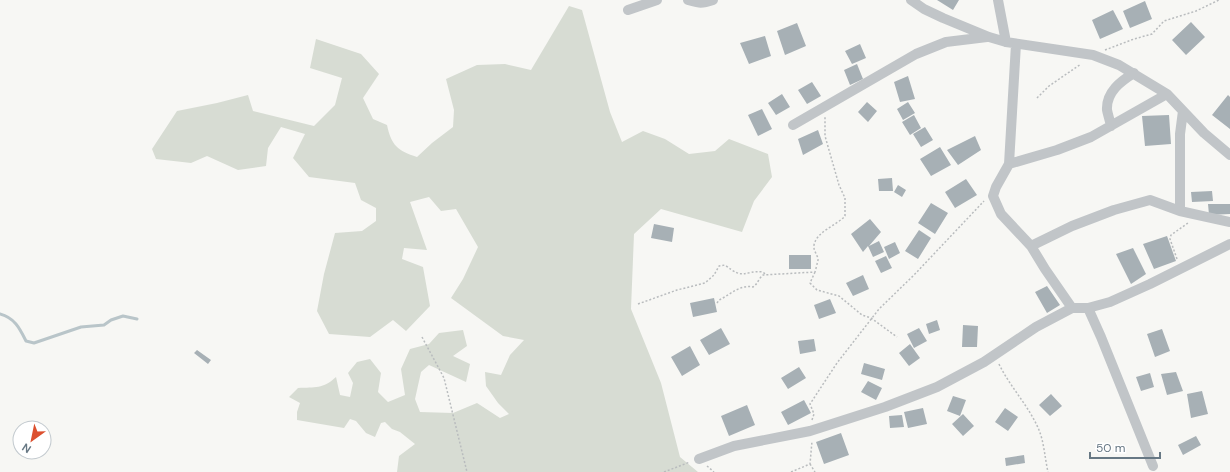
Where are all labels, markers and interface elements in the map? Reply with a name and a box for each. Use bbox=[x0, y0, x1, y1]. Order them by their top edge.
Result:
north arrow bbox=[12, 420, 52, 460]
scale bar bbox=[1090, 434, 1160, 460]
text: N bbox=[19, 440, 34, 456]
text: 50 m bbox=[1096, 440, 1125, 456]

